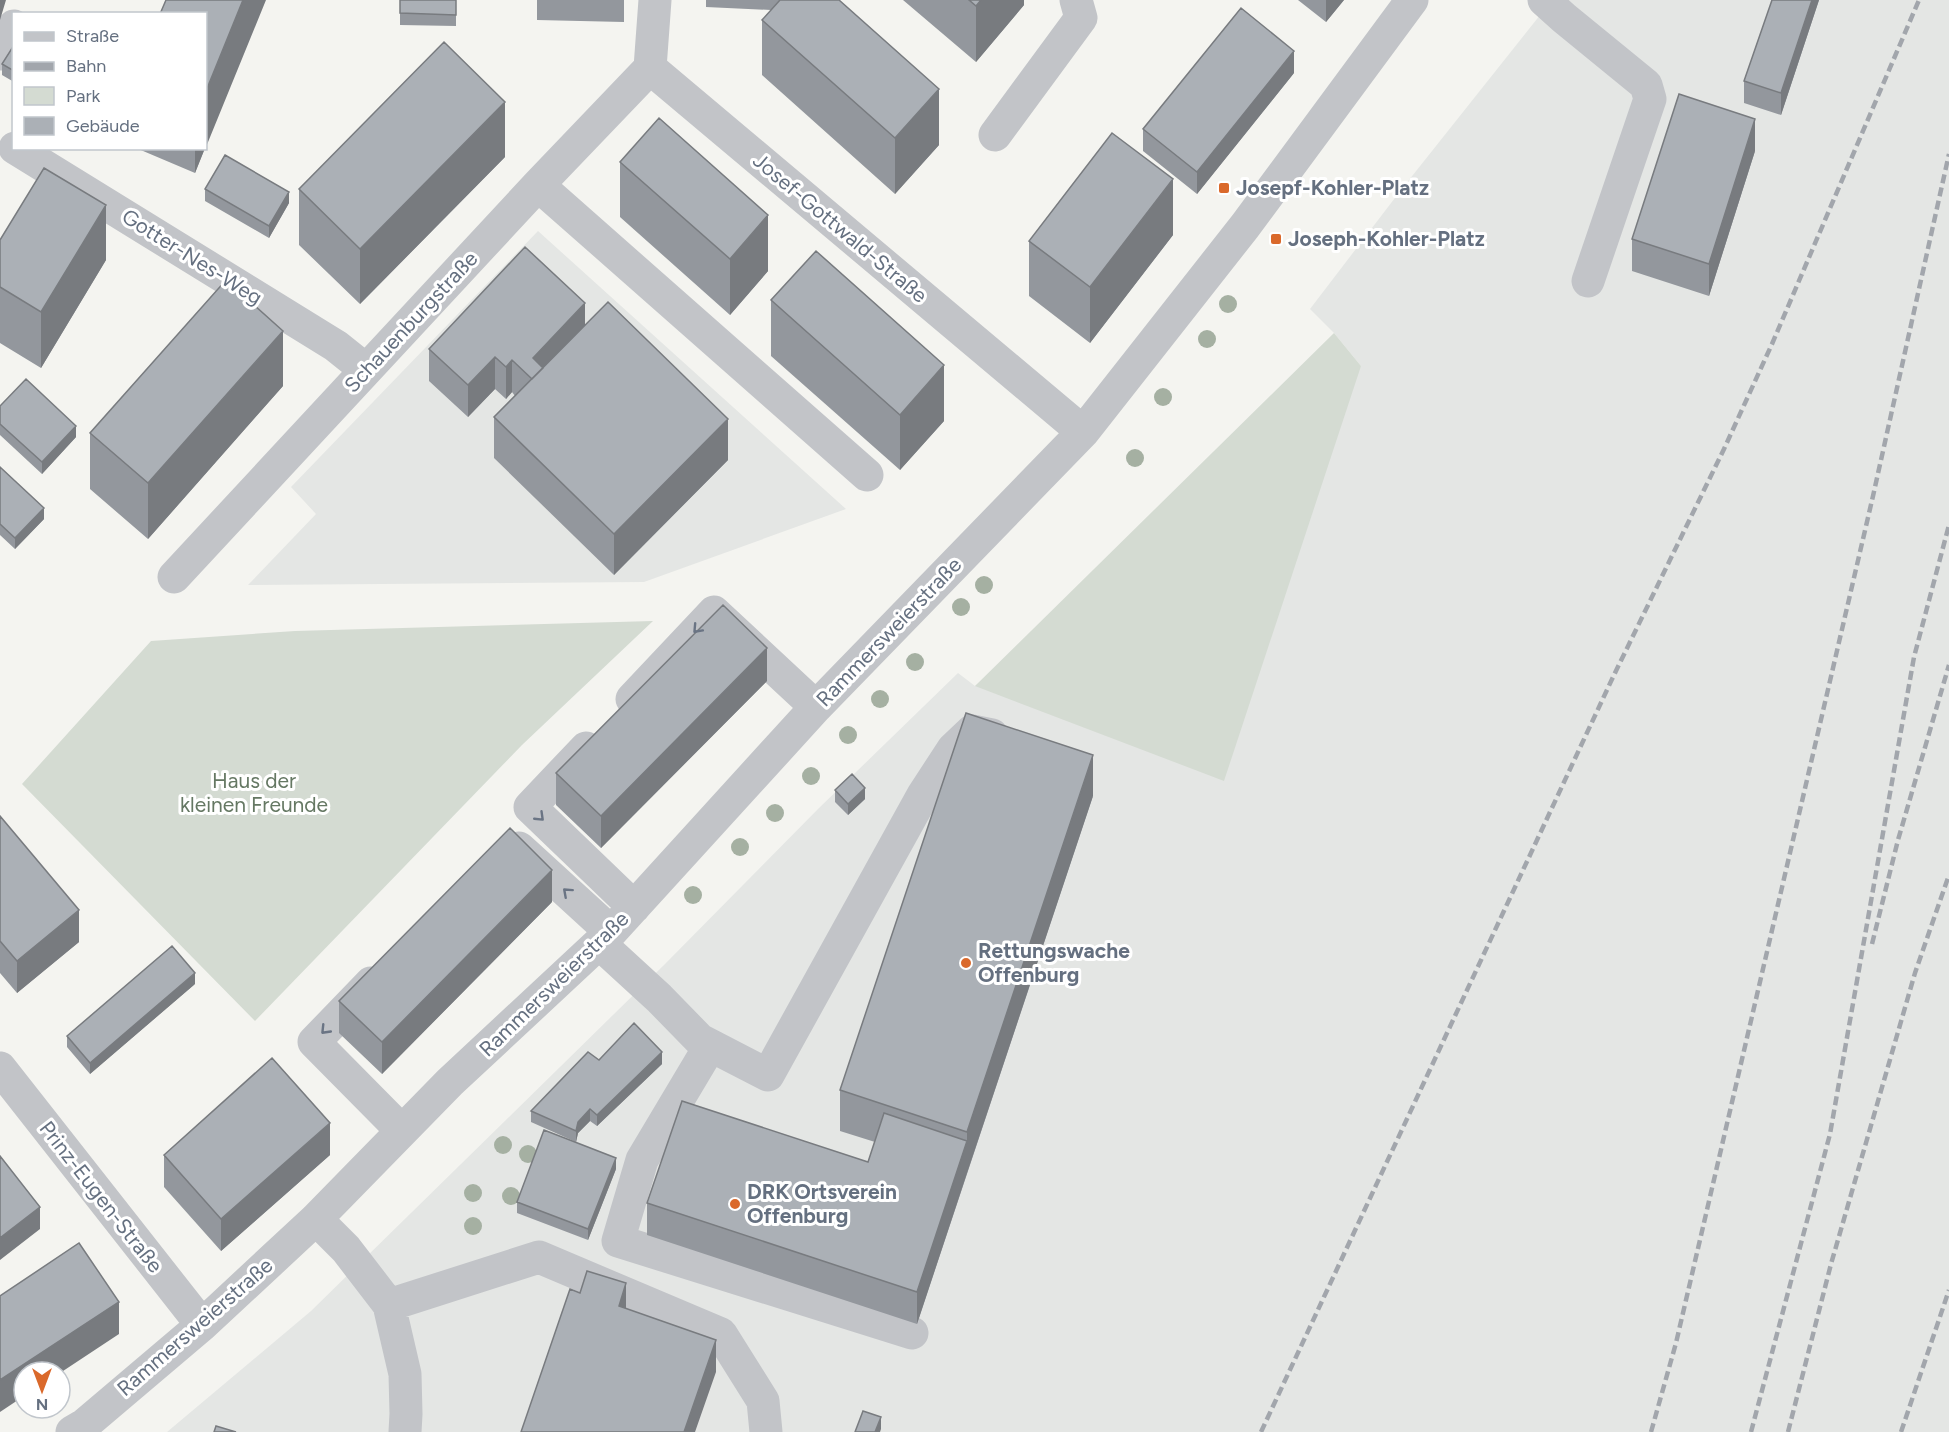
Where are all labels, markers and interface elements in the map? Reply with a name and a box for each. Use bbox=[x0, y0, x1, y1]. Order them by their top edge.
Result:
legend bbox=[12, 12, 207, 150]
text: Straße bbox=[66, 25, 119, 47]
text: Bahn bbox=[66, 55, 106, 77]
text: Park bbox=[66, 85, 101, 107]
text: Gebäude bbox=[66, 115, 140, 137]
street label: Josef-Gottwald-Straße bbox=[748, 148, 932, 308]
place label: Josepf-Kohler-Platz bbox=[1236, 175, 1429, 200]
marker: Josepf-Kohler-Platz bbox=[1217, 181, 1231, 195]
street label: Gotter-Nes-Weg bbox=[118, 203, 267, 310]
place label: Joseph-Kohler-Platz bbox=[1288, 226, 1485, 251]
marker: Joseph-Kohler-Platz bbox=[1269, 232, 1283, 246]
street label: Schauenburgstraße bbox=[339, 246, 482, 397]
street label: Rammersweierstraße bbox=[811, 552, 966, 712]
one-way arrow bbox=[693, 623, 704, 633]
park label: Haus der kleinen Freunde bbox=[180, 768, 328, 817]
one-way arrow bbox=[533, 809, 544, 820]
one-way arrow bbox=[564, 888, 574, 899]
street label: Rammersweierstraße bbox=[474, 906, 634, 1061]
place label: Rettungswache Offenburg bbox=[978, 938, 1130, 987]
marker: Rettungswache Offenburg bbox=[959, 956, 973, 970]
one-way arrow bbox=[321, 1024, 332, 1034]
street label: Prinz-Eugen-Straße bbox=[35, 1116, 168, 1277]
place label: DRK Ortsverein Offenburg bbox=[747, 1179, 897, 1228]
marker: DRK Ortsverein Offenburg bbox=[728, 1197, 742, 1211]
street label: Rammersweierstraße bbox=[112, 1252, 278, 1401]
north arrow bbox=[12, 1360, 72, 1420]
text: N bbox=[36, 1395, 48, 1414]

